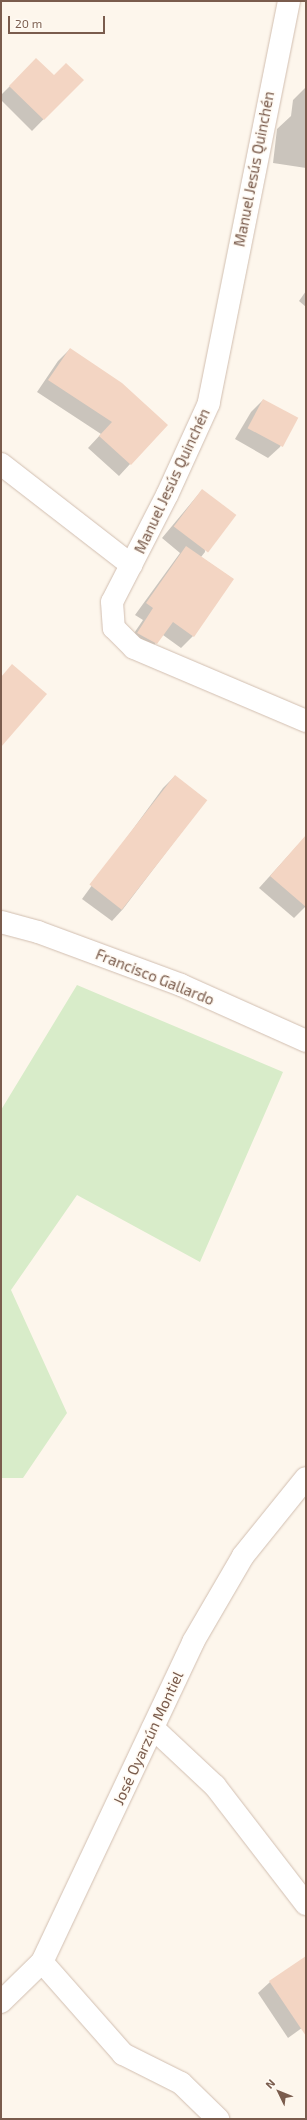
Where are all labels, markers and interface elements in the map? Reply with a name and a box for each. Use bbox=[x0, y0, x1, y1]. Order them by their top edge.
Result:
scale bar bbox=[10, 8, 107, 34]
text: 20 m bbox=[15, 16, 42, 30]
street label: Manuel Jesús Quinchén bbox=[230, 89, 278, 249]
street label: Manuel Jesús Quinchén bbox=[130, 405, 214, 557]
street label: Francisco Gallardo bbox=[93, 945, 217, 1009]
street label: José Oyarzún Montiel bbox=[109, 1668, 187, 1808]
north arrow bbox=[259, 2072, 299, 2112]
text: N bbox=[262, 2076, 277, 2091]

